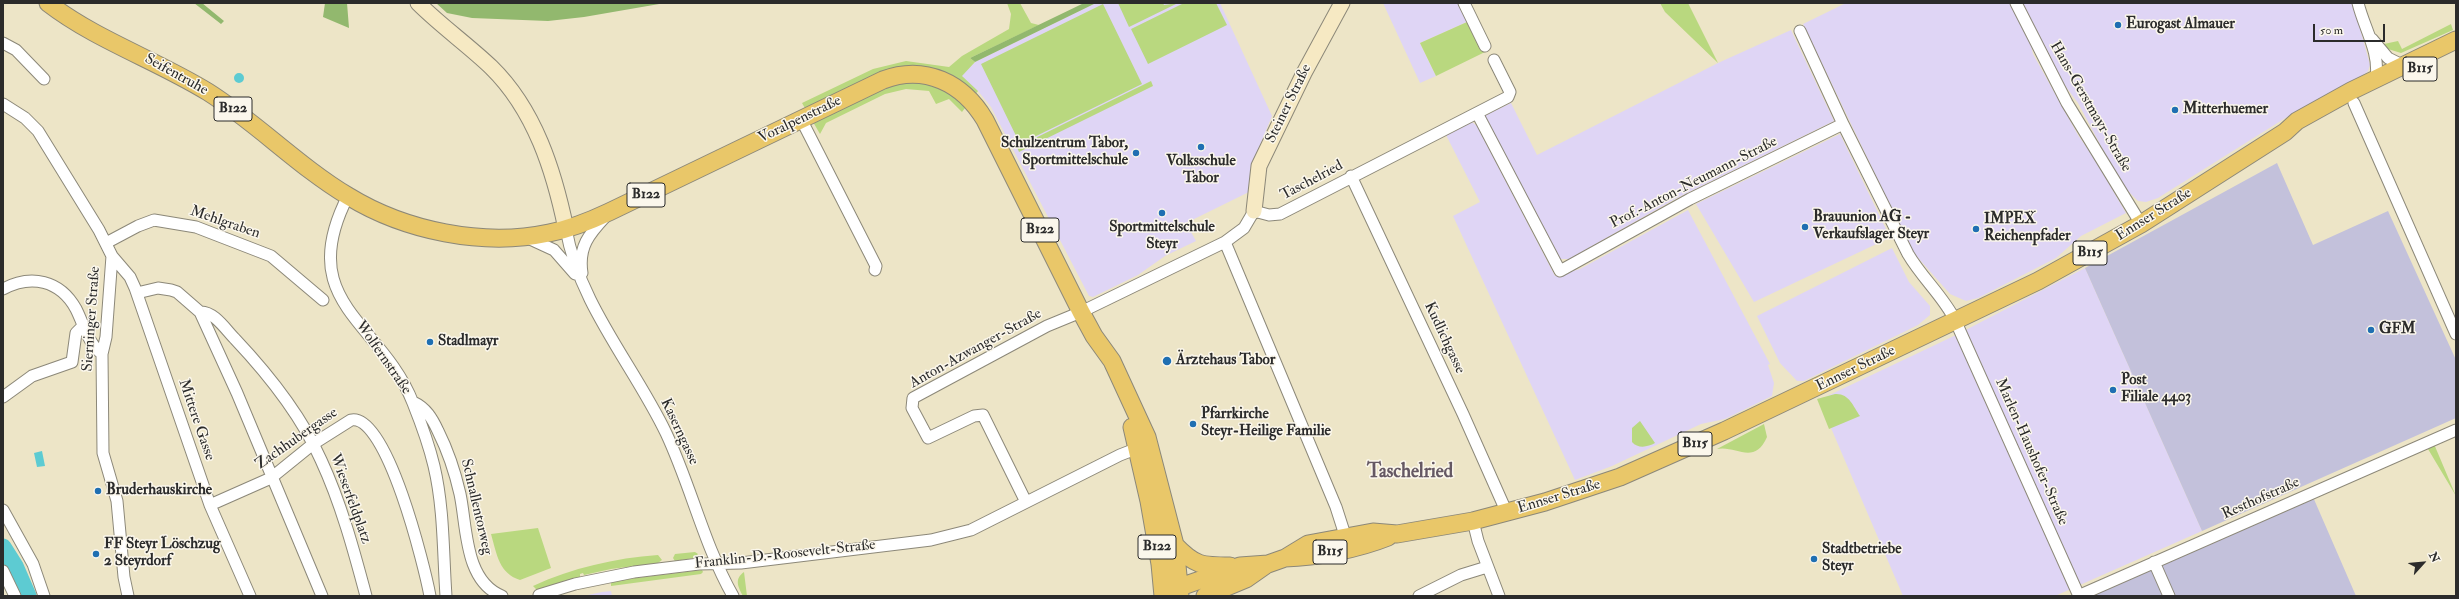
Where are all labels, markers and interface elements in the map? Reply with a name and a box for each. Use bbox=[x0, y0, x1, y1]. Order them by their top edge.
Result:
place label: Eurogast Almauer bbox=[2126, 16, 2235, 34]
scale bar bbox=[2315, 16, 2387, 42]
marker: Eurogast Almauer bbox=[2113, 20, 2123, 30]
text: 50 m bbox=[2320, 23, 2343, 38]
street label: Hans-Gerstmayr-Straße bbox=[2045, 39, 2135, 175]
street label: Seifentruhe bbox=[141, 50, 211, 100]
road number: B115 bbox=[2403, 57, 2437, 81]
street label: Steiner Straße bbox=[1262, 62, 1316, 146]
street label: Voralpenstraße bbox=[756, 92, 844, 148]
road number: B122 bbox=[214, 97, 252, 121]
place label: Mitterhuemer bbox=[2183, 101, 2268, 119]
marker: Mitterhuemer bbox=[2170, 105, 2180, 115]
street label: Prof.-Anton-Neumann-Straße bbox=[1608, 133, 1780, 233]
place label: Schulzentrum Tabor, Sportmittelschule bbox=[1001, 135, 1128, 170]
marker: Volksschule Tabor bbox=[1196, 142, 1206, 152]
marker: Schulzentrum Tabor, Sportmittelschule bbox=[1131, 148, 1141, 158]
place label: Volksschule Tabor bbox=[1166, 153, 1236, 188]
street label: Taschelried bbox=[1278, 157, 1346, 205]
road number: B122 bbox=[627, 183, 665, 207]
street label: Ennser Straße bbox=[2113, 185, 2195, 245]
street label: Mehlgraben bbox=[188, 203, 262, 243]
marker: Sportmittelschule Steyr bbox=[1157, 208, 1167, 218]
place label: Brauunion AG - Verkaufslager Steyr bbox=[1813, 209, 1929, 244]
place label: IMPEX Reichenpfader bbox=[1984, 211, 2071, 246]
road number: B122 bbox=[1021, 218, 1059, 242]
place label: Sportmittelschule Steyr bbox=[1109, 219, 1215, 254]
marker: Brauunion AG - Verkaufslager Steyr bbox=[1800, 222, 1810, 232]
marker: IMPEX Reichenpfader bbox=[1971, 224, 1981, 234]
road number: B115 bbox=[2073, 241, 2107, 265]
street label: Sierninger Straße bbox=[79, 266, 105, 372]
street label: Kudlichgasse bbox=[1420, 299, 1468, 377]
street label: Anton-Azwanger-Straße bbox=[907, 305, 1045, 393]
street label: Wolfernstraße bbox=[351, 318, 415, 398]
place label: GFM bbox=[2379, 321, 2416, 339]
marker: GFM bbox=[2366, 325, 2376, 335]
place label: Stadlmayr bbox=[438, 333, 498, 351]
marker: Stadlmayr bbox=[425, 337, 435, 347]
street label: Ennser Straße bbox=[1814, 342, 1898, 396]
place label: Ärztehaus Tabor bbox=[1176, 352, 1275, 370]
marker: Ärztehaus Tabor bbox=[1161, 355, 1173, 367]
place label: Post Filiale 4403 bbox=[2121, 372, 2191, 407]
street label: Marlen-Haushofer-Straße bbox=[1990, 376, 2072, 528]
street label: Mittere Gasse bbox=[174, 377, 218, 463]
marker: Post Filiale 4403 bbox=[2108, 385, 2118, 395]
street label: Kaserngasse bbox=[656, 396, 702, 468]
street label: Zachhubergasse bbox=[252, 404, 342, 474]
place label: Pfarrkirche Steyr-Heilige Familie bbox=[1201, 406, 1331, 441]
marker: Pfarrkirche Steyr-Heilige Familie bbox=[1188, 419, 1198, 429]
road number: B115 bbox=[1678, 432, 1712, 456]
street label: Wieserfeldplatz bbox=[325, 452, 375, 546]
street label: Schnallentorweg bbox=[456, 457, 496, 557]
district label: Taschelried bbox=[1367, 462, 1453, 484]
street label: Resthofstraße bbox=[2219, 474, 2303, 524]
street label: Ennser Straße bbox=[1515, 476, 1603, 518]
place label: Bruderhauskirche bbox=[106, 482, 212, 500]
marker: Bruderhauskirche bbox=[93, 486, 103, 496]
road number: B122 bbox=[1138, 535, 1176, 559]
place label: FF Steyr Löschzug 2 Steyrdorf bbox=[104, 536, 220, 571]
street label: Franklin-D.-Roosevelt-Straße bbox=[694, 537, 876, 573]
road number: B115 bbox=[1313, 540, 1347, 564]
place label: Stadtbetriebe Steyr bbox=[1822, 541, 1901, 576]
north arrow bbox=[2403, 543, 2443, 583]
marker: FF Steyr Löschzug 2 Steyrdorf bbox=[91, 549, 101, 559]
text: N bbox=[2426, 550, 2442, 565]
marker: Stadtbetriebe Steyr bbox=[1809, 554, 1819, 564]

